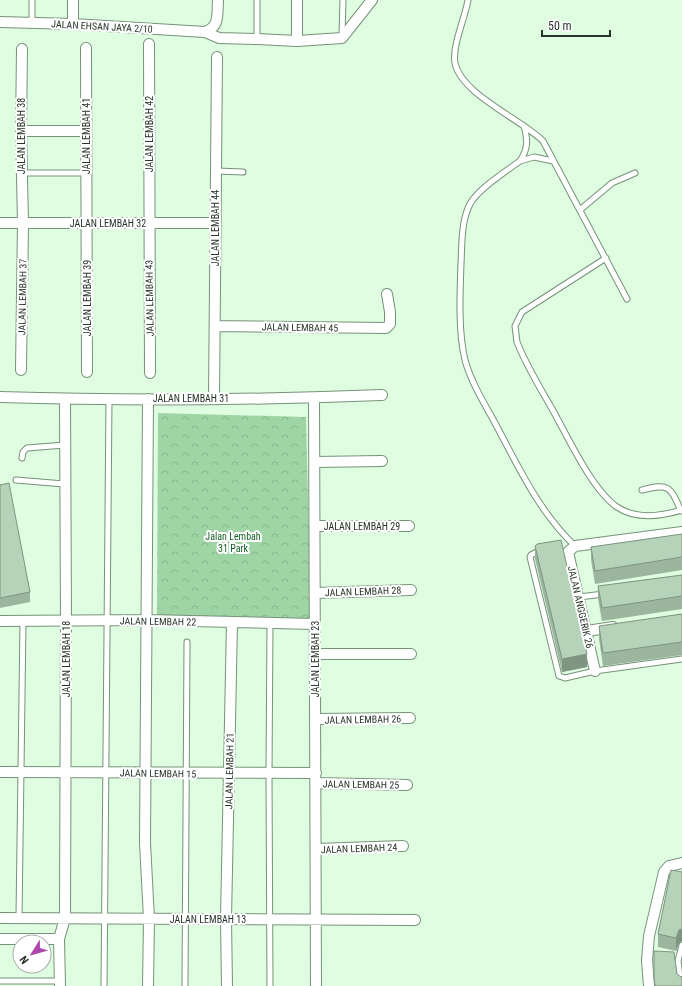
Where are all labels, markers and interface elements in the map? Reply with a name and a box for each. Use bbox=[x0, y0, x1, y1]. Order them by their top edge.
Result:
scale bar bbox=[542, 12, 610, 38]
street label: JALAN EHSAN JAYA 2/10 bbox=[51, 18, 153, 35]
text: 50 m bbox=[548, 19, 572, 33]
street label: JALAN LEMBAH 42 bbox=[144, 96, 155, 172]
street label: JALAN LEMBAH 38 bbox=[16, 98, 27, 174]
street label: JALAN LEMBAH 41 bbox=[81, 98, 92, 174]
street label: JALAN LEMBAH 44 bbox=[210, 190, 221, 266]
street label: JALAN LEMBAH 32 bbox=[70, 218, 146, 229]
street label: JALAN LEMBAH 37 bbox=[16, 259, 29, 335]
street label: JALAN LEMBAH 39 bbox=[82, 260, 93, 336]
street label: JALAN LEMBAH 43 bbox=[143, 260, 156, 336]
street label: JALAN LEMBAH 45 bbox=[262, 321, 338, 334]
street label: JALAN LEMBAH 31 bbox=[153, 393, 229, 404]
street label: JALAN LEMBAH 29 bbox=[324, 521, 400, 532]
park label: Jalan Lembah 31 Park bbox=[205, 531, 261, 554]
street label: JALAN ANGGERIK 26 bbox=[566, 565, 595, 649]
street label: JALAN LEMBAH 28 bbox=[325, 585, 401, 598]
street label: JALAN LEMBAH 22 bbox=[120, 615, 196, 628]
street label: JALAN LEMBAH 18 bbox=[61, 621, 72, 697]
street label: JALAN LEMBAH 23 bbox=[310, 621, 321, 697]
street label: JALAN LEMBAH 26 bbox=[325, 713, 401, 726]
street label: JALAN LEMBAH 21 bbox=[223, 733, 236, 809]
street label: JALAN LEMBAH 15 bbox=[120, 767, 196, 780]
street label: JALAN LEMBAH 25 bbox=[323, 778, 399, 791]
street label: JALAN LEMBAH 24 bbox=[321, 842, 397, 855]
street label: JALAN LEMBAH 13 bbox=[170, 914, 246, 925]
north arrow bbox=[12, 934, 52, 974]
text: N bbox=[17, 953, 32, 966]

